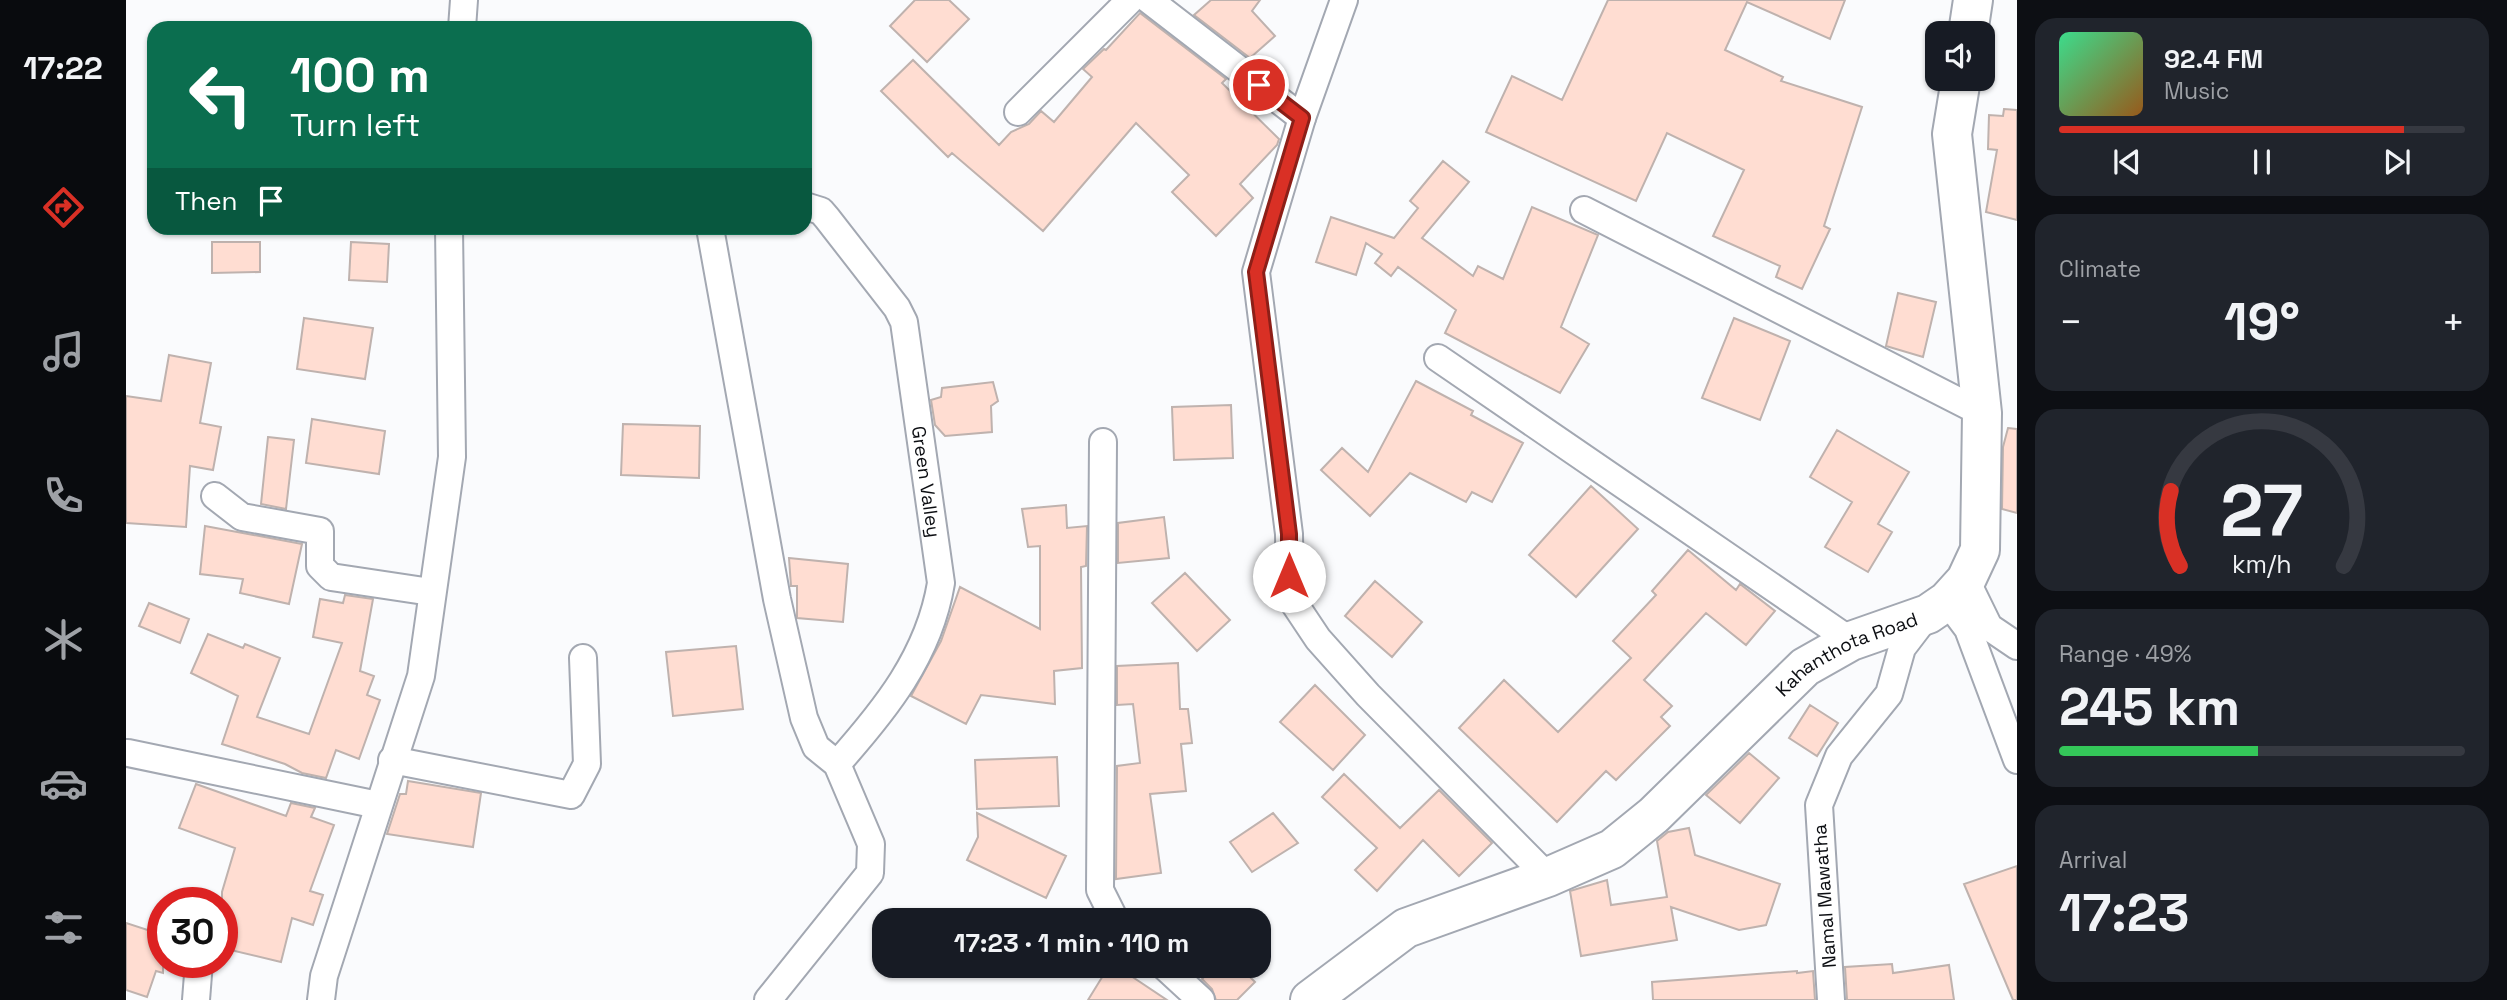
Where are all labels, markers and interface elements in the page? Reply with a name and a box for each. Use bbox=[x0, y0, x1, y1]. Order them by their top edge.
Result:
map controls bbox=[1925, 21, 1995, 91]
button: sound bbox=[1925, 21, 1995, 91]
text: 92.4 FM bbox=[2164, 42, 2263, 76]
text: 100 m bbox=[290, 44, 430, 106]
text: 17:22 bbox=[23, 48, 103, 88]
icon: left bbox=[175, 49, 266, 140]
pin bbox=[1229, 55, 1289, 115]
icon: arrive bbox=[1240, 66, 1278, 104]
text: Music bbox=[2164, 76, 2229, 106]
text: Turn left bbox=[290, 105, 420, 145]
icon: previous bbox=[2108, 143, 2146, 181]
icon: pause bbox=[2243, 143, 2281, 181]
icon: next bbox=[2378, 143, 2416, 181]
icon: arrive bbox=[252, 182, 290, 220]
icon: directions bbox=[39, 183, 88, 232]
text: Then bbox=[175, 184, 238, 218]
text: Climate bbox=[2059, 254, 2141, 284]
text: 19° bbox=[2224, 289, 2300, 355]
text: − bbox=[2059, 298, 2083, 346]
text: + bbox=[2441, 298, 2465, 346]
icon: music bbox=[39, 327, 88, 376]
street label: Green Valley bbox=[906, 424, 946, 539]
text: 27 bbox=[2221, 464, 2303, 557]
icon: phone bbox=[39, 471, 88, 520]
position arrow bbox=[1252, 539, 1326, 613]
text: km/h bbox=[2232, 548, 2292, 580]
street label: Kahanthota Road bbox=[1770, 607, 1921, 702]
icon: climate bbox=[39, 615, 88, 664]
text: Range · 49% bbox=[2059, 639, 2192, 669]
text: 245 km bbox=[2059, 674, 2240, 740]
icon: car bbox=[39, 759, 88, 808]
street label: Namal Mawatha bbox=[1807, 823, 1842, 969]
text: Arrival bbox=[2059, 845, 2127, 875]
text: 17:23 bbox=[2059, 880, 2189, 946]
speed limit sign: 30 bbox=[147, 887, 238, 978]
icon: filters bbox=[39, 903, 88, 952]
text: 17:23 · 1 min · 110 m bbox=[954, 926, 1189, 960]

